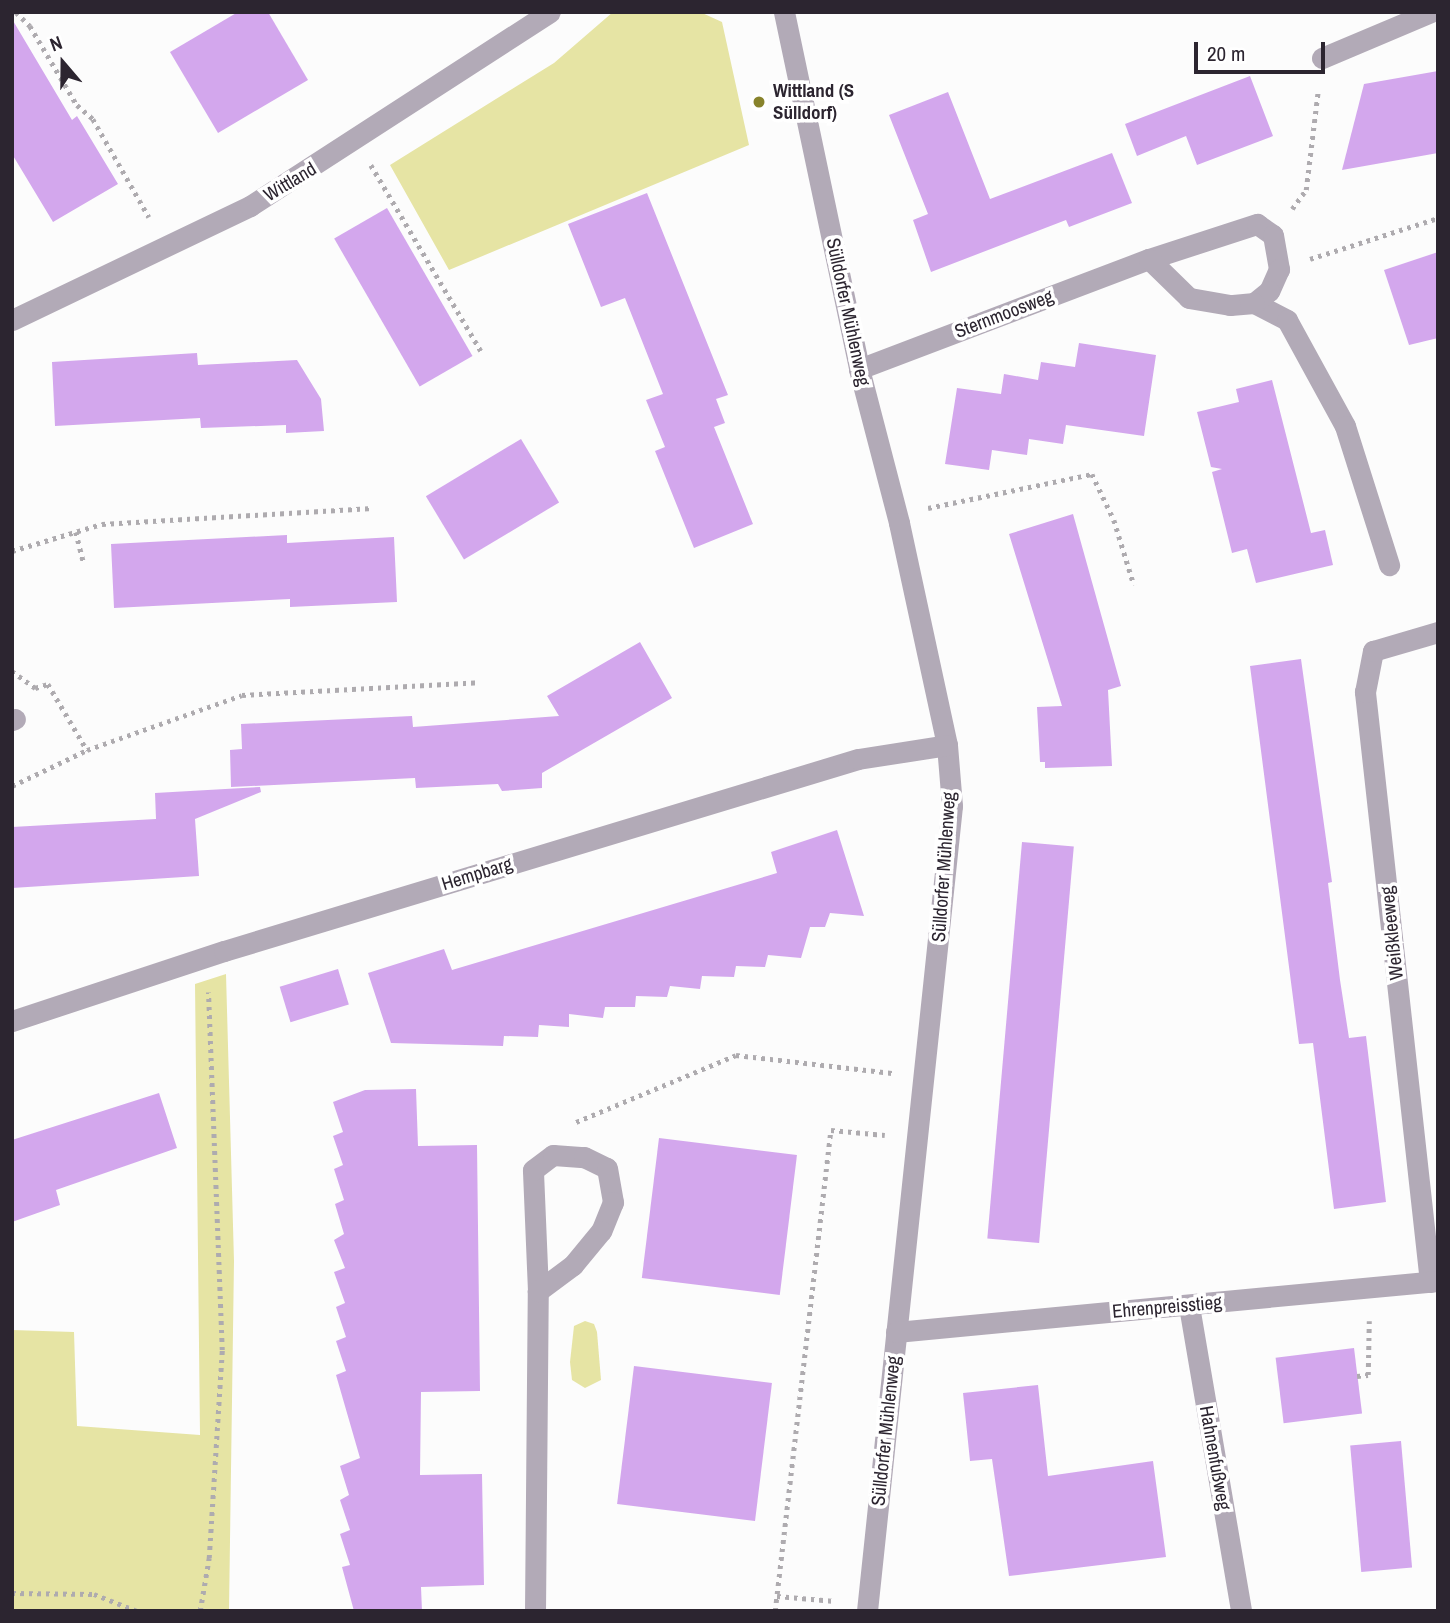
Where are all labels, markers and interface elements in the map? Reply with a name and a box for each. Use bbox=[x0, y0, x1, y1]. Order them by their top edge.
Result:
north arrow bbox=[28, 28, 98, 98]
scale bar bbox=[1198, 28, 1329, 72]
text: N bbox=[46, 29, 66, 57]
text: 20 m bbox=[1207, 39, 1245, 68]
place label: Wittland (S Sülldorf) bbox=[773, 80, 854, 124]
marker: Wittland (S Sülldorf) bbox=[751, 94, 767, 110]
street label: Wittland bbox=[260, 158, 320, 206]
street label: Sülldorfer Mühlenweg bbox=[821, 236, 875, 388]
street label: Sternmoosweg bbox=[951, 285, 1057, 343]
street label: Sülldorfer Mühlenweg bbox=[927, 791, 961, 943]
street label: Hempbarg bbox=[439, 852, 515, 896]
street label: Weißkleeweg bbox=[1376, 885, 1408, 981]
street label: Ehrenpreisstieg bbox=[1111, 1291, 1223, 1323]
street label: Sülldorfer Mühlenweg bbox=[867, 1355, 905, 1507]
street label: Hahnenfußweg bbox=[1195, 1404, 1235, 1512]

